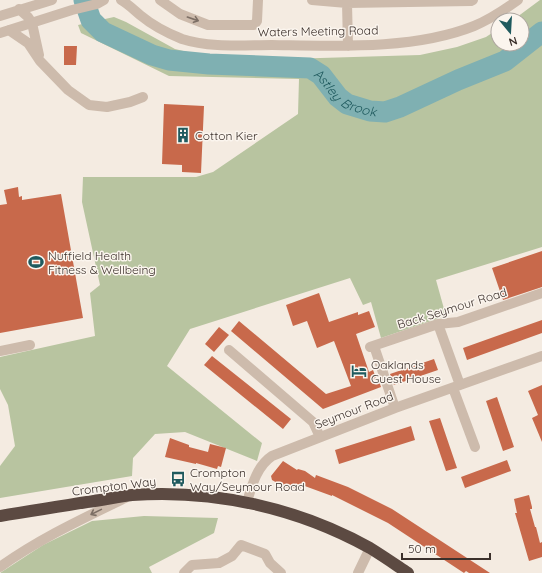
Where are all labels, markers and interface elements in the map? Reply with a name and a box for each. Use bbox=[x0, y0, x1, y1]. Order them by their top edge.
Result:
north arrow bbox=[490, 12, 530, 52]
one-way arrow bbox=[187, 15, 199, 23]
street label: Waters Meeting Road bbox=[258, 22, 378, 40]
text: N bbox=[507, 34, 519, 49]
water label: Astley Brook bbox=[311, 65, 378, 119]
building icon: Cotton Kier bbox=[174, 126, 192, 144]
place label: Cotton Kier bbox=[195, 128, 258, 143]
place label: Nuffield Health Fitness & Wellbeing bbox=[48, 248, 156, 277]
sports icon: Nuffield Health Fitness & Wellbeing bbox=[27, 253, 45, 271]
street label: Back Seymour Road bbox=[395, 284, 509, 332]
place label: Oaklands Guest House bbox=[371, 357, 441, 386]
hotel icon: Oaklands Guest House bbox=[350, 362, 368, 380]
street label: Seymour Road bbox=[313, 388, 395, 432]
place label: Crompton Way/Seymour Road bbox=[190, 465, 305, 494]
bus stop icon: Crompton Way/Seymour Road bbox=[169, 470, 187, 488]
street label: Crompton Way bbox=[71, 473, 157, 499]
one-way arrow bbox=[90, 509, 102, 517]
scale bar bbox=[402, 535, 490, 561]
text: 50 m bbox=[408, 541, 436, 556]

